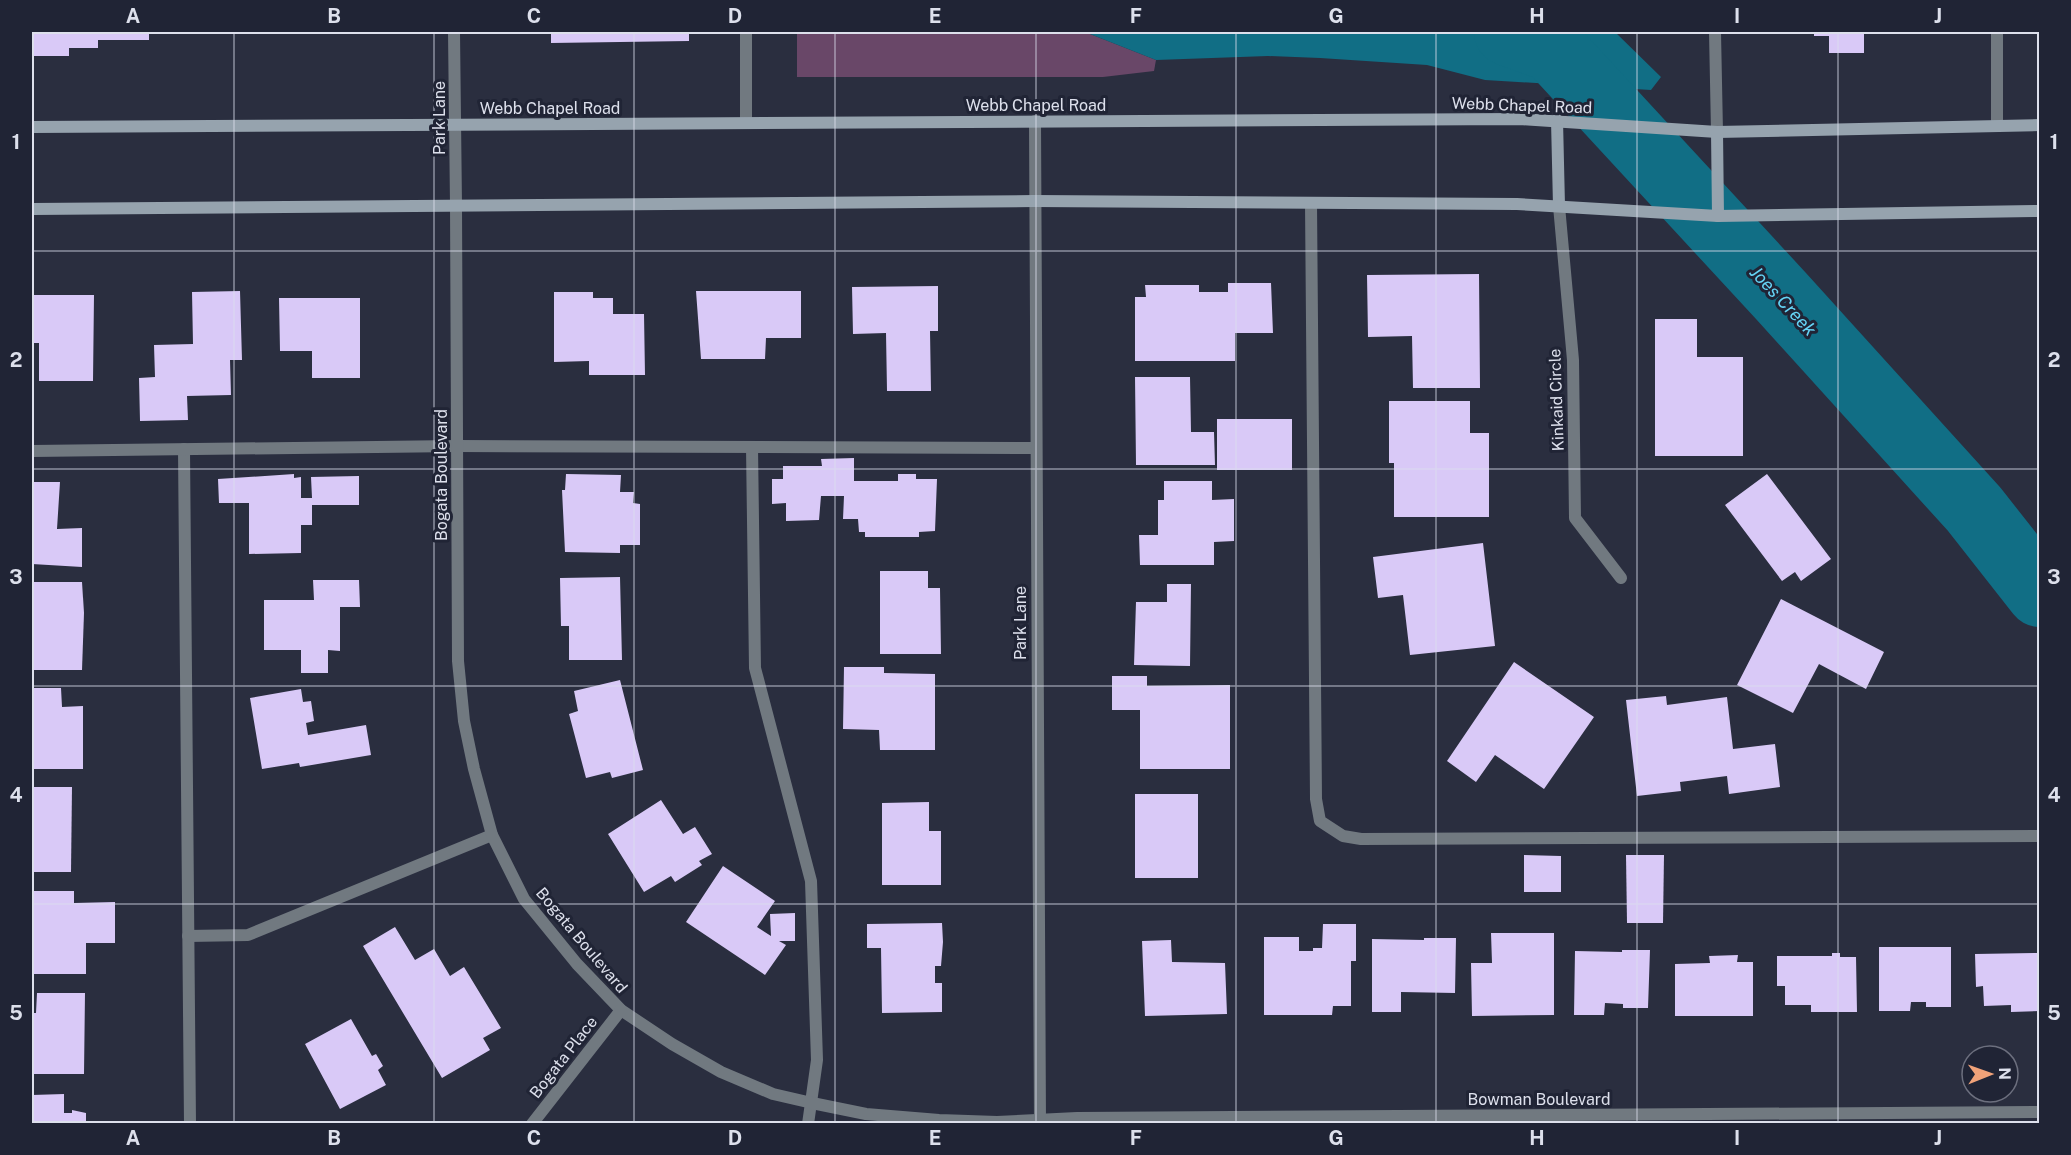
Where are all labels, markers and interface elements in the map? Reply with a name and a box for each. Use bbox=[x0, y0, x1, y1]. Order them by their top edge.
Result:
text: A bbox=[126, 4, 140, 28]
text: B bbox=[327, 4, 341, 28]
text: C bbox=[527, 4, 541, 28]
text: D bbox=[728, 4, 742, 28]
text: E bbox=[929, 4, 941, 28]
text: F bbox=[1130, 4, 1142, 28]
text: G bbox=[1328, 4, 1344, 28]
text: H bbox=[1529, 4, 1545, 28]
text: I bbox=[1734, 4, 1740, 28]
text: J bbox=[1934, 4, 1942, 28]
street label: Park Lane bbox=[430, 81, 449, 155]
street label: Webb Chapel Road bbox=[1451, 94, 1593, 117]
street label: Webb Chapel Road bbox=[966, 96, 1106, 115]
street label: Webb Chapel Road bbox=[480, 99, 620, 118]
text: 1 bbox=[12, 130, 20, 154]
text: 1 bbox=[2050, 130, 2058, 154]
water label: Joes Creek bbox=[1746, 262, 1821, 340]
text: 2 bbox=[10, 348, 22, 372]
street label: Kinkaid Circle bbox=[1545, 348, 1568, 452]
text: 2 bbox=[2048, 348, 2060, 372]
street label: Bogata Boulevard bbox=[432, 409, 451, 541]
text: 3 bbox=[9, 565, 23, 589]
text: 3 bbox=[2047, 565, 2061, 589]
street label: Park Lane bbox=[1011, 586, 1030, 660]
text: 4 bbox=[9, 783, 23, 807]
text: 4 bbox=[2047, 783, 2061, 807]
street label: Bogata Boulevard bbox=[532, 884, 631, 997]
text: 5 bbox=[9, 1001, 23, 1025]
text: 5 bbox=[2047, 1001, 2061, 1025]
street label: Bogata Place bbox=[526, 1013, 601, 1102]
north arrow bbox=[1960, 1044, 2020, 1104]
text: N bbox=[1995, 1067, 2014, 1080]
street label: Bowman Boulevard bbox=[1468, 1090, 1610, 1109]
text: A bbox=[126, 1126, 140, 1150]
text: B bbox=[327, 1126, 341, 1150]
text: C bbox=[527, 1126, 541, 1150]
text: D bbox=[728, 1126, 742, 1150]
text: E bbox=[929, 1126, 941, 1150]
text: F bbox=[1130, 1126, 1142, 1150]
text: G bbox=[1328, 1126, 1344, 1150]
text: H bbox=[1529, 1126, 1545, 1150]
text: I bbox=[1734, 1126, 1740, 1150]
text: J bbox=[1934, 1126, 1942, 1150]

